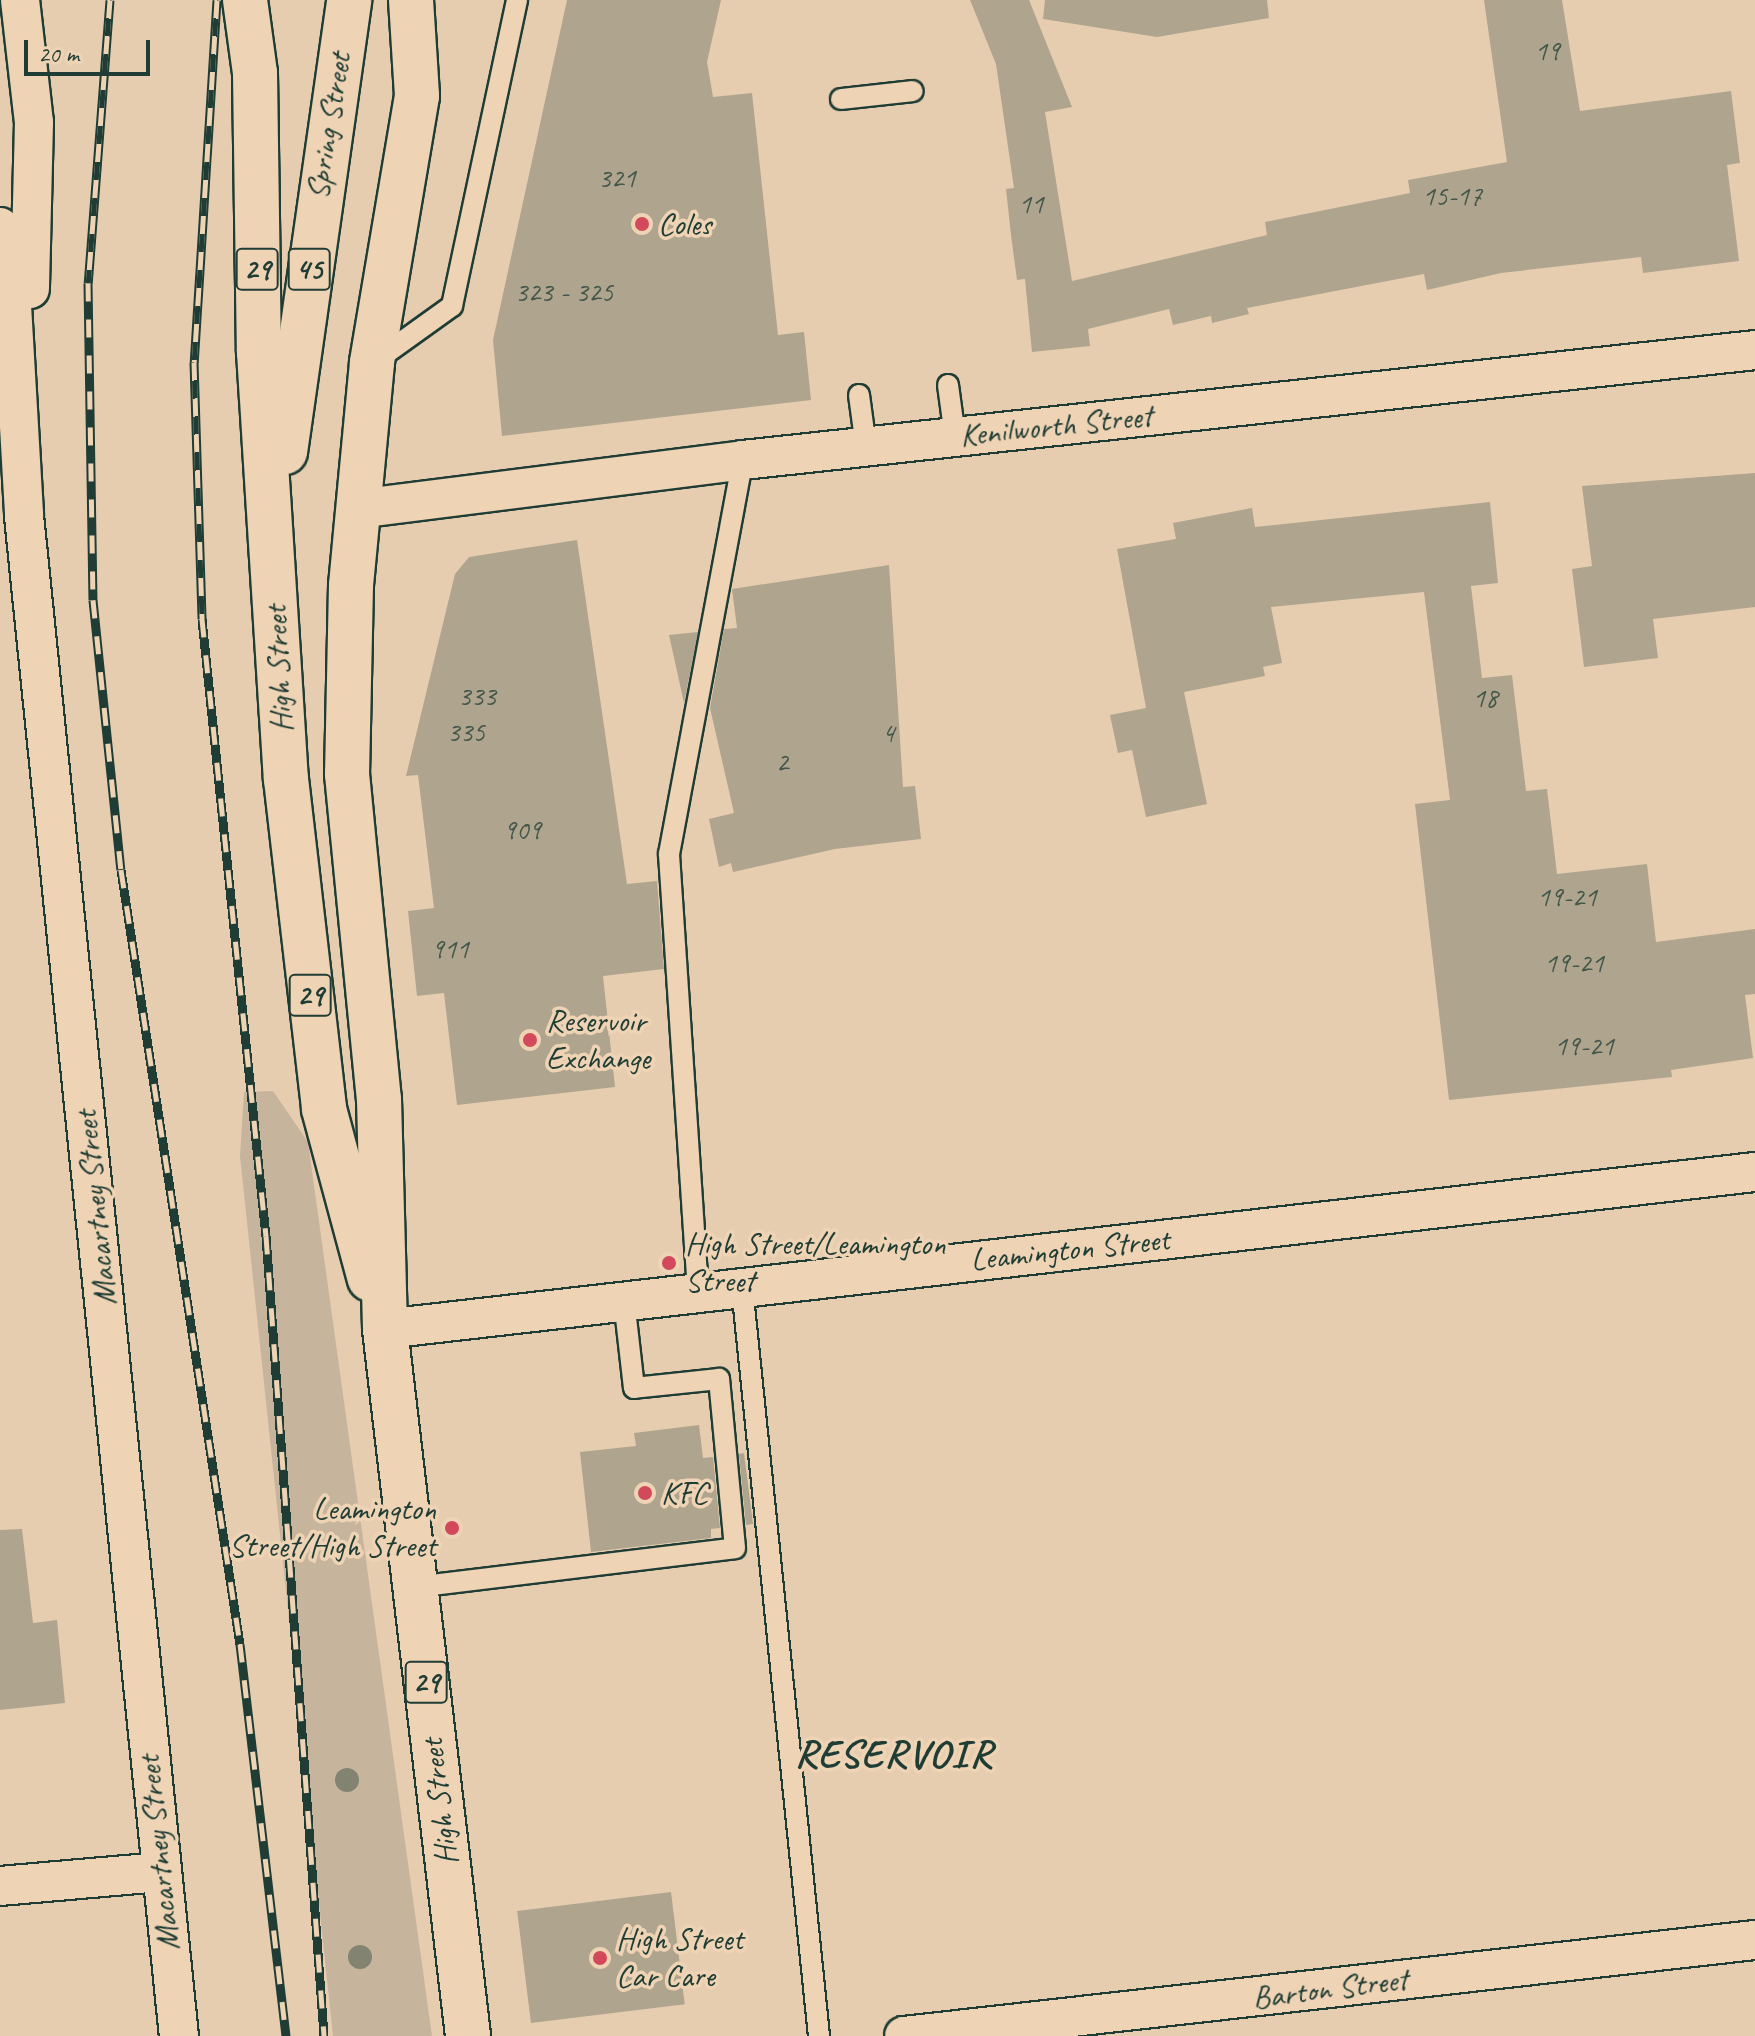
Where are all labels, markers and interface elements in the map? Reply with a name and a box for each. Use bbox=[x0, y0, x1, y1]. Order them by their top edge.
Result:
scale bar bbox=[28, 24, 154, 74]
house number: 19 bbox=[1534, 34, 1560, 68]
text: 20 m bbox=[38, 39, 79, 69]
street label: Spring Street bbox=[298, 50, 360, 202]
house number: 321 bbox=[598, 161, 636, 195]
house number: 15-17 bbox=[1422, 179, 1482, 213]
house number: 11 bbox=[1018, 187, 1044, 221]
place label: Coles bbox=[658, 205, 711, 243]
marker: Coles bbox=[633, 215, 651, 233]
road number: 29 bbox=[235, 243, 279, 295]
road number: 45 bbox=[287, 243, 331, 295]
house number: 323 - 325 bbox=[515, 275, 613, 309]
street label: Kenilworth Street bbox=[958, 397, 1154, 455]
street label: High Street bbox=[256, 604, 302, 734]
house number: 333 bbox=[458, 679, 496, 713]
house number: 18 bbox=[1472, 681, 1498, 715]
house number: 335 bbox=[447, 715, 485, 749]
house number: 4 bbox=[882, 716, 894, 750]
house number: 2 bbox=[776, 745, 788, 779]
house number: 909 bbox=[503, 813, 541, 847]
house number: 19-21 bbox=[1537, 880, 1597, 914]
house number: 911 bbox=[431, 932, 469, 966]
house number: 19-21 bbox=[1544, 946, 1604, 980]
road number: 29 bbox=[288, 969, 332, 1021]
place label: Reservoir Exchange bbox=[546, 1003, 650, 1078]
house number: 19-21 bbox=[1554, 1029, 1614, 1063]
marker: Reservoir Exchange bbox=[521, 1031, 539, 1049]
street label: Macartney Street bbox=[67, 1108, 125, 1308]
street label: Leamington Street bbox=[968, 1220, 1172, 1280]
place label: High Street/Leamington Street bbox=[685, 1226, 946, 1301]
marker: High Street/Leamington Street bbox=[660, 1254, 678, 1272]
place label: KFC bbox=[661, 1474, 708, 1512]
marker: KFC bbox=[636, 1484, 654, 1502]
place label: Leamington Street/High Street bbox=[228, 1491, 436, 1566]
marker: Leamington Street/High Street bbox=[443, 1519, 461, 1537]
road number: 29 bbox=[404, 1656, 448, 1708]
district label: RESERVOIR bbox=[797, 1730, 991, 1778]
street label: High Street bbox=[413, 1736, 467, 1868]
street label: Macartney Street bbox=[130, 1753, 188, 1953]
place label: High Street Car Care bbox=[616, 1921, 744, 1996]
marker: High Street Car Care bbox=[591, 1949, 609, 1967]
street label: Barton Street bbox=[1250, 1960, 1410, 2018]

